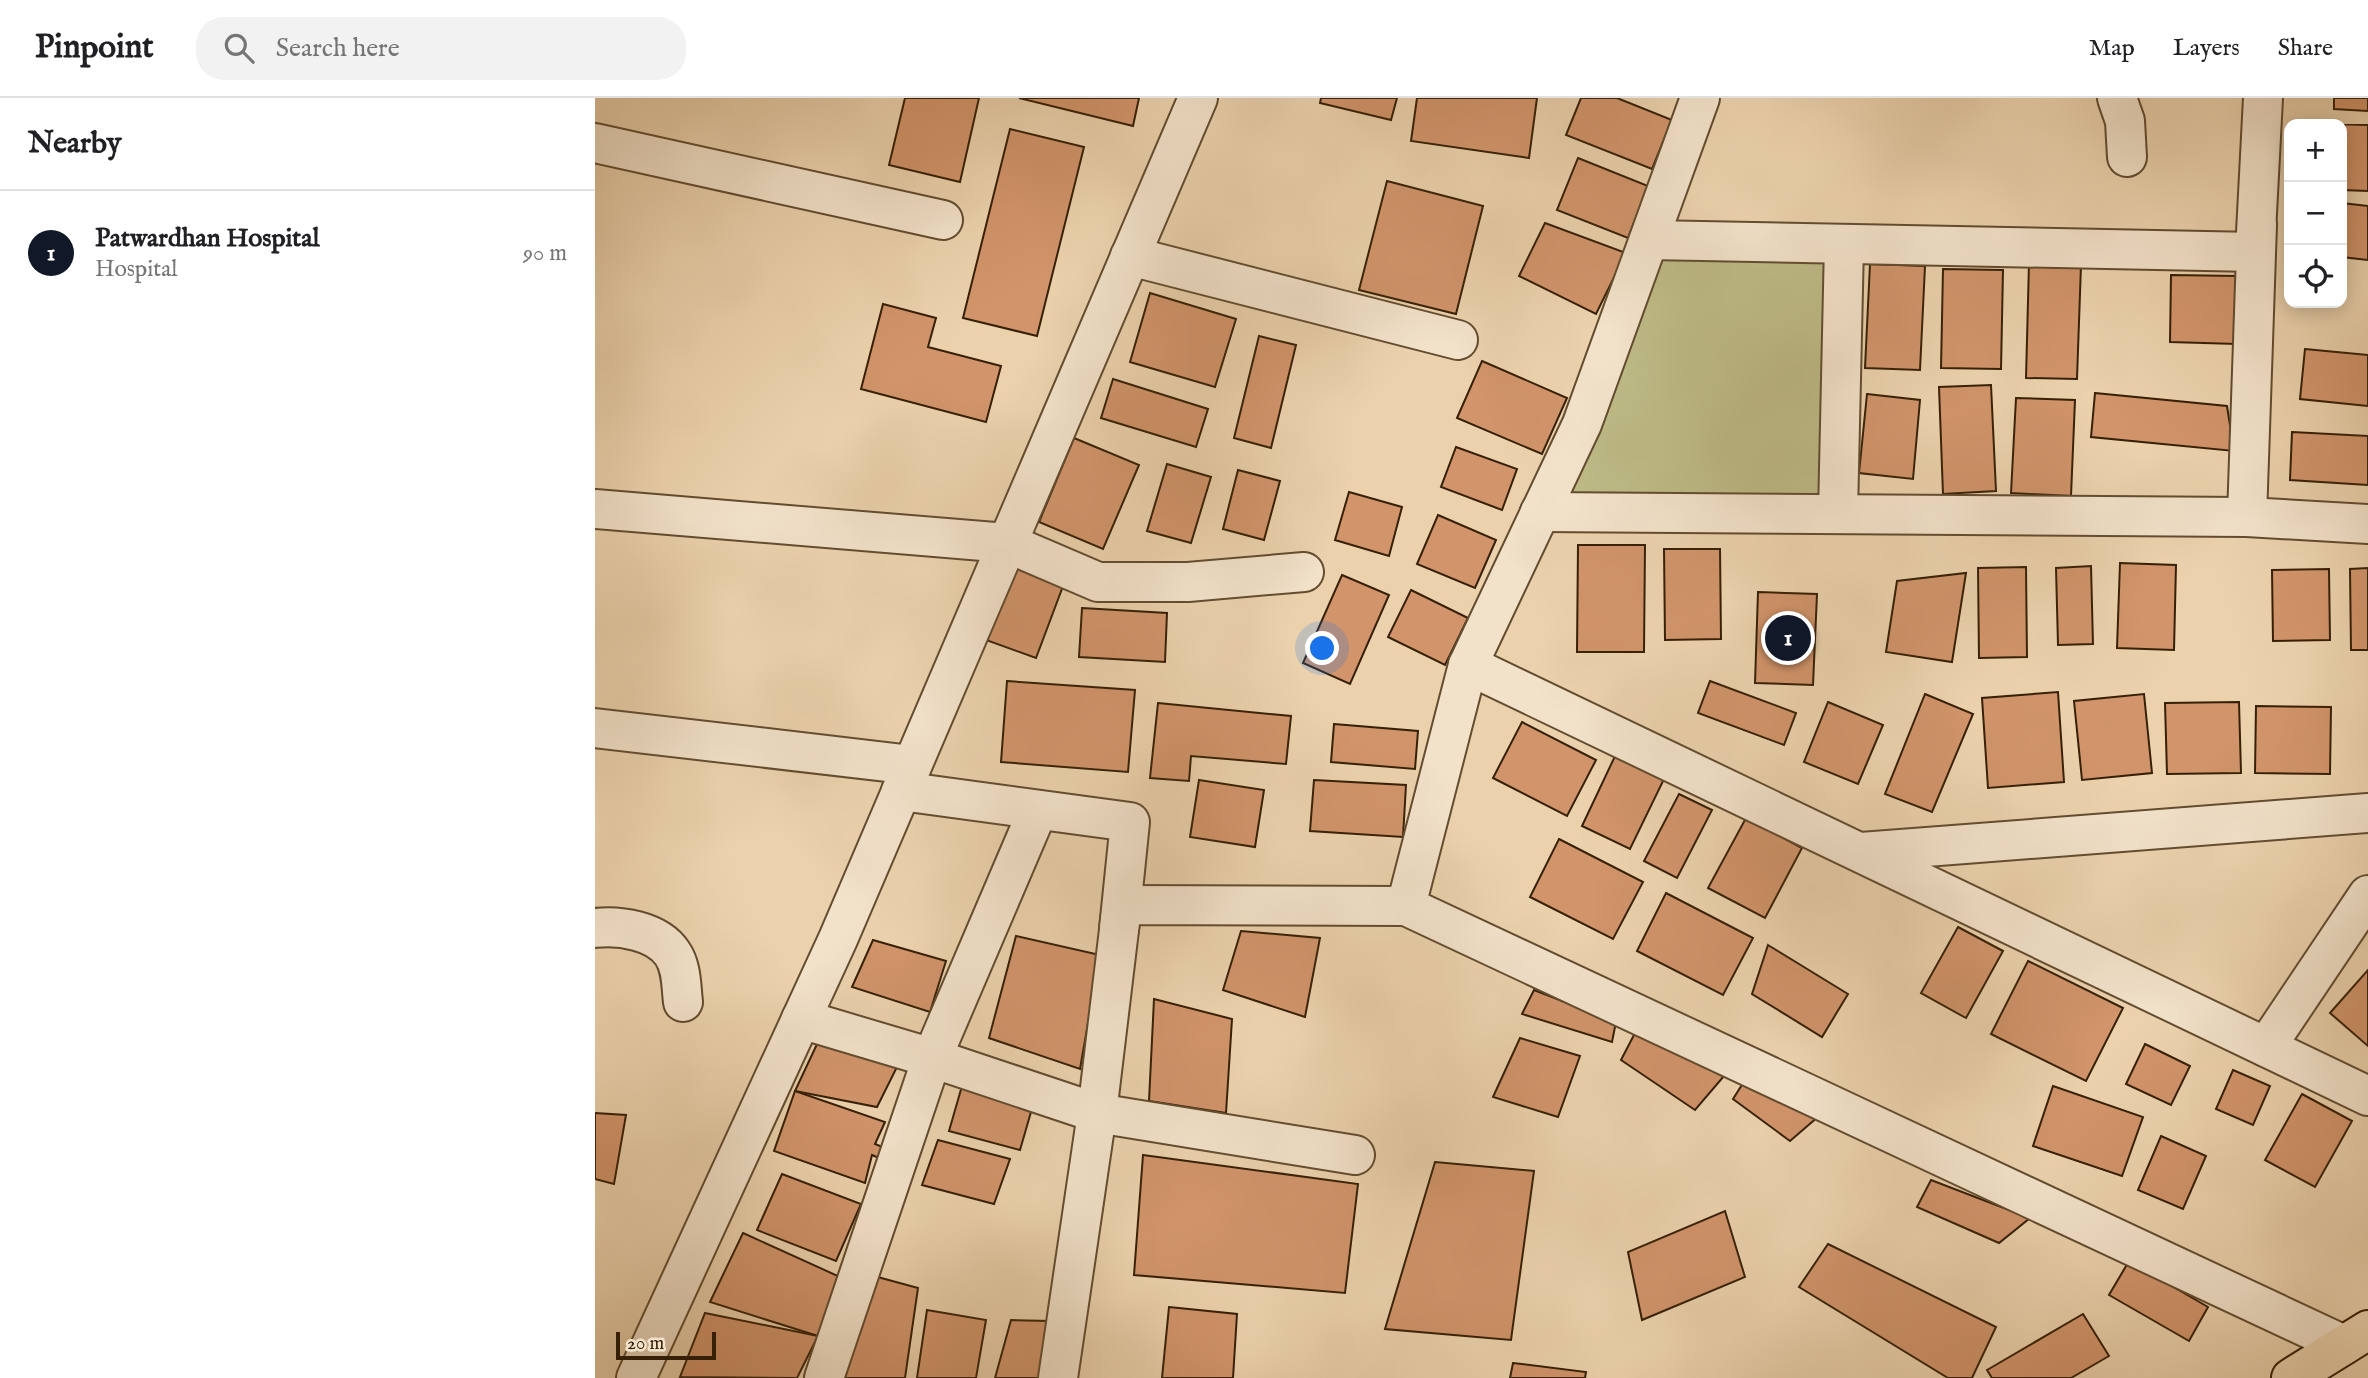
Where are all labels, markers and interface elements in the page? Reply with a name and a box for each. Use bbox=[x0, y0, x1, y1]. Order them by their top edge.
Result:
search box bbox=[196, 17, 686, 80]
text: Pinpoint bbox=[35, 27, 154, 69]
icon: search bbox=[220, 29, 258, 67]
text: Search here bbox=[276, 32, 400, 65]
text: Map bbox=[2089, 33, 2135, 64]
text: Layers bbox=[2173, 33, 2240, 64]
text: Share bbox=[2278, 33, 2333, 64]
map controls bbox=[2284, 119, 2347, 308]
button: + bbox=[2284, 119, 2347, 182]
text: Nearby bbox=[28, 125, 121, 163]
button: − bbox=[2284, 182, 2347, 245]
text: Patwardhan Hospital bbox=[95, 222, 320, 255]
text: 1 bbox=[47, 239, 55, 268]
text: 90 m bbox=[523, 239, 567, 268]
button: locate bbox=[2284, 245, 2347, 308]
text: Hospital bbox=[95, 255, 177, 284]
pin: 1 bbox=[1765, 612, 1811, 664]
your location bbox=[1305, 631, 1339, 665]
scale bar bbox=[616, 1329, 716, 1361]
text: 20 m bbox=[627, 1332, 664, 1356]

